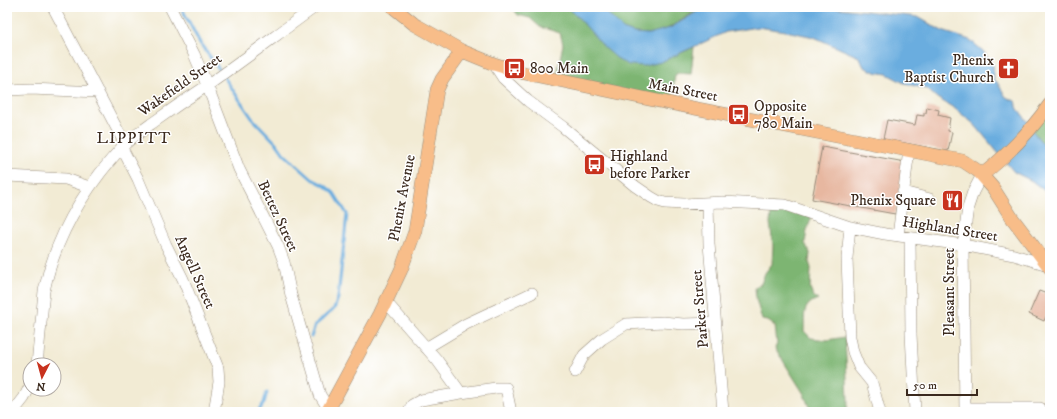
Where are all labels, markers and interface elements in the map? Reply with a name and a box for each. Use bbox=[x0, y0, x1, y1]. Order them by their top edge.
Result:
street label: Wakefield Street bbox=[134, 49, 226, 121]
place label: Phenix Baptist Church bbox=[904, 51, 995, 87]
bus stop icon: 800 Main bbox=[501, 55, 527, 81]
church icon: Phenix Baptist Church bbox=[996, 56, 1022, 82]
place label: 800 Main bbox=[530, 59, 589, 78]
street label: Main Street bbox=[647, 74, 720, 106]
place label: Opposite 780 Main bbox=[754, 97, 813, 133]
bus stop icon: Opposite 780 Main bbox=[726, 102, 752, 128]
district label: LIPPITT bbox=[97, 128, 171, 148]
place label: Highland before Parker bbox=[610, 147, 690, 183]
bus stop icon: Highland before Parker bbox=[582, 152, 608, 178]
street label: Phenix Avenue bbox=[384, 153, 420, 243]
street label: Bettez Street bbox=[253, 177, 303, 255]
restaurant icon: Phenix Square bbox=[939, 187, 965, 213]
place label: Phenix Square bbox=[850, 191, 936, 210]
street label: Highland Street bbox=[901, 212, 999, 246]
street label: Angell Street bbox=[170, 232, 220, 312]
street label: Pleasant Street bbox=[940, 248, 959, 336]
street label: Parker Street bbox=[687, 269, 713, 349]
north arrow bbox=[22, 357, 62, 397]
scale bar bbox=[907, 371, 977, 397]
text: 50 m bbox=[913, 378, 937, 393]
text: N bbox=[36, 379, 46, 393]

